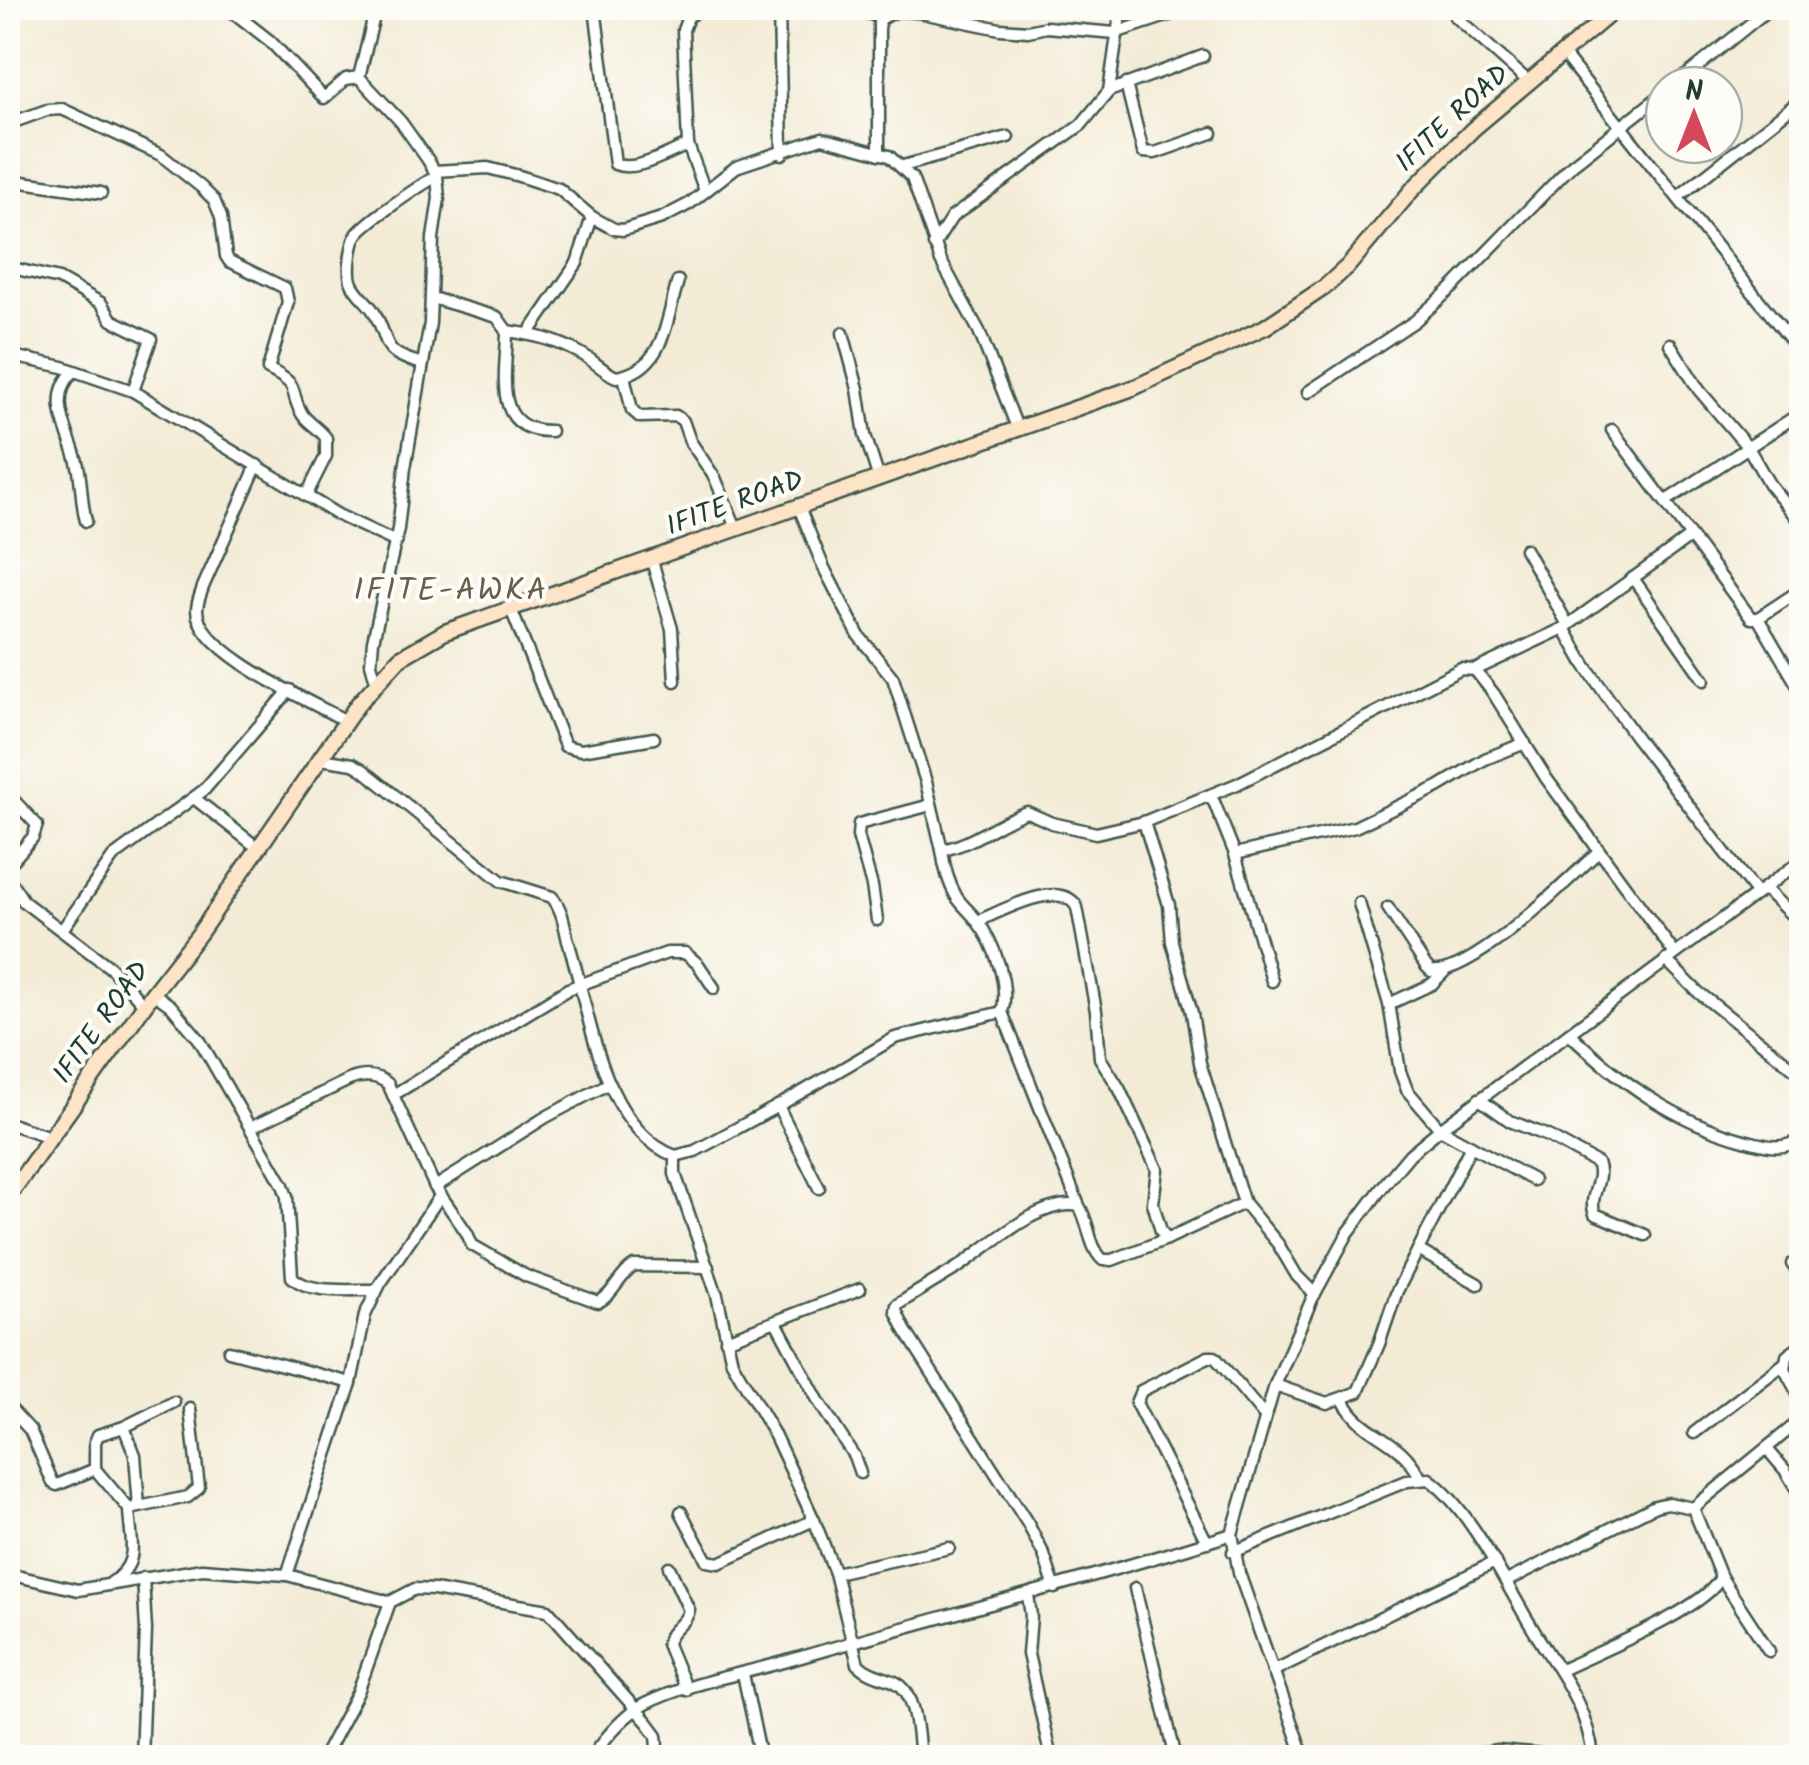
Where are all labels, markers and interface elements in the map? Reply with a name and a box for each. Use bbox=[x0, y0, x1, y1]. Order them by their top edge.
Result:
street label: IFITE ROAD bbox=[1385, 54, 1521, 184]
north arrow bbox=[1644, 65, 1744, 165]
text: N bbox=[1685, 70, 1703, 115]
street label: IFITE ROAD bbox=[660, 458, 810, 550]
district label: IFITE-AWKA bbox=[354, 566, 548, 617]
street label: IFITE ROAD bbox=[42, 952, 162, 1094]

